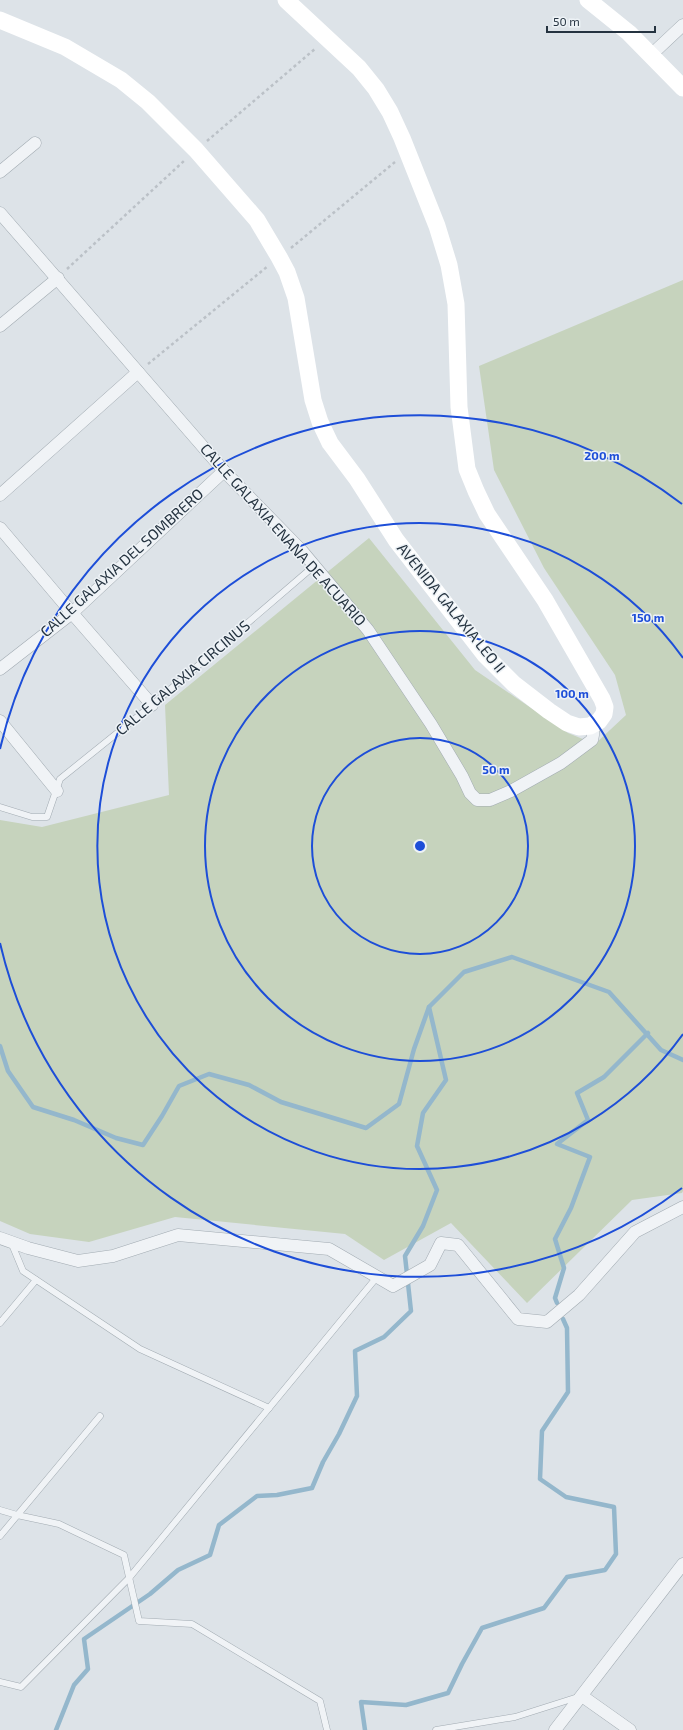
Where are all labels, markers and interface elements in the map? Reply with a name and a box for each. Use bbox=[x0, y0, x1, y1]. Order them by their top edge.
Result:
scale bar bbox=[547, 8, 655, 34]
text: 50 m bbox=[553, 14, 580, 28]
street label: CALLE GALAXIA ENANA DE ACUARIO bbox=[197, 439, 370, 629]
text: 200 m bbox=[584, 448, 620, 462]
street label: CALLE GALAXIA DEL SOMBRERO bbox=[36, 484, 207, 640]
street label: AVENIDA GALAXIA LEO II bbox=[394, 539, 510, 676]
text: 150 m bbox=[632, 610, 664, 624]
street label: CALLE GALAXIA CIRCINUS bbox=[112, 616, 253, 739]
text: 100 m bbox=[555, 686, 589, 700]
text: 50 m bbox=[482, 762, 510, 776]
centre of rings bbox=[413, 839, 427, 853]

